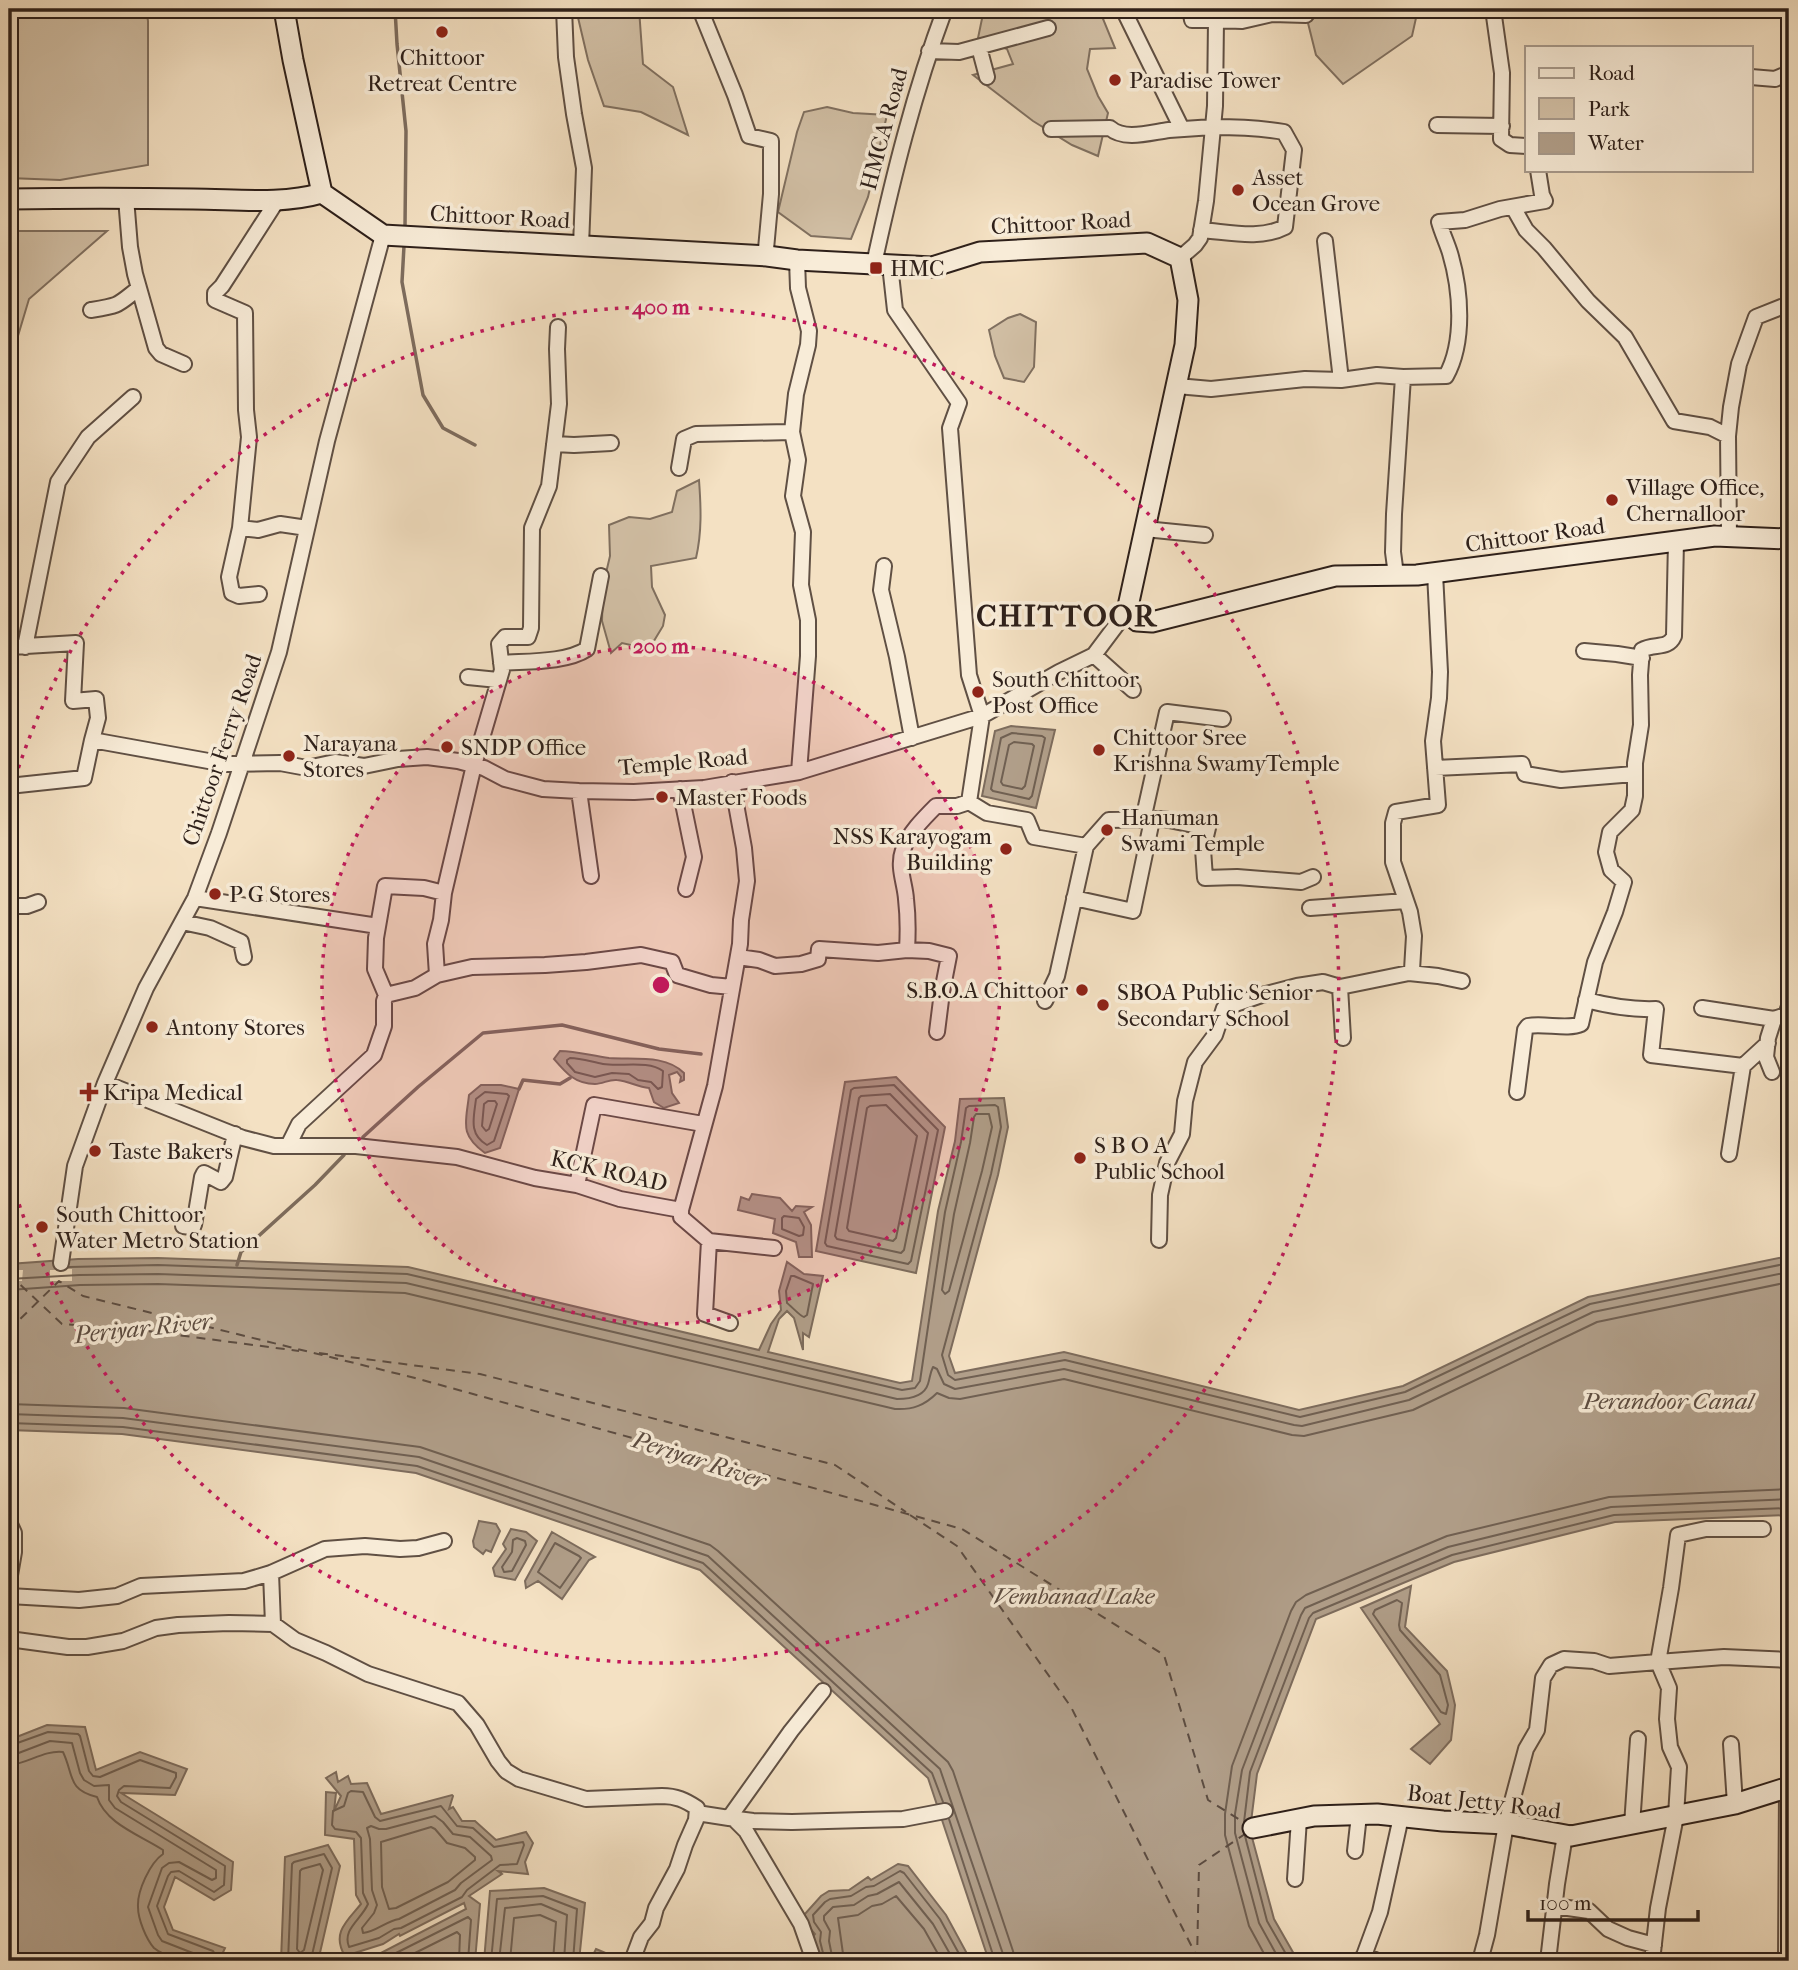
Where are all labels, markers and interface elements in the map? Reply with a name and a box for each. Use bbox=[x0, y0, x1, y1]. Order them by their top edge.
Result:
marker: Chittoor Retreat Centre bbox=[434, 24, 450, 40]
place label: Chittoor Retreat Centre bbox=[367, 44, 517, 97]
legend bbox=[1525, 46, 1752, 172]
text: Road bbox=[1588, 61, 1635, 85]
street label: HMCA Road bbox=[855, 64, 913, 193]
place label: Paradise Tower bbox=[1129, 67, 1280, 94]
marker: Paradise Tower bbox=[1107, 72, 1123, 88]
text: Park bbox=[1588, 97, 1630, 121]
text: Water bbox=[1587, 131, 1644, 155]
place label: Asset Ocean Grove bbox=[1251, 164, 1380, 217]
marker: Asset Ocean Grove bbox=[1230, 182, 1246, 198]
street label: Chittoor Road bbox=[429, 200, 571, 234]
street label: Chittoor Road bbox=[990, 206, 1132, 240]
place label: HMC bbox=[890, 255, 944, 282]
marker: HMC bbox=[868, 260, 884, 276]
text: 400 m bbox=[631, 295, 690, 320]
place label: Village Office, Chernalloor bbox=[1625, 474, 1764, 527]
marker: Village Office, Chernalloor bbox=[1604, 492, 1620, 508]
street label: Chittoor Road bbox=[1464, 512, 1607, 558]
district label: CHITTOOR bbox=[976, 599, 1158, 634]
text: 200 m bbox=[633, 634, 690, 658]
street label: Chittoor Ferry Road bbox=[177, 650, 268, 849]
place label: South Chittoor Post Office bbox=[992, 666, 1139, 719]
marker: South Chittoor Post Office bbox=[970, 684, 986, 700]
place label: Chittoor Sree Krishna SwamyTemple bbox=[1113, 724, 1340, 777]
place label: Narayana Stores bbox=[303, 730, 398, 783]
place label: SNDP Office bbox=[461, 734, 586, 761]
marker: SNDP Office bbox=[439, 739, 455, 755]
marker: Chittoor Sree Krishna SwamyTemple bbox=[1091, 742, 1107, 758]
street label: Temple Road bbox=[617, 743, 749, 781]
marker: Narayana Stores bbox=[281, 748, 297, 764]
place label: Master Foods bbox=[676, 784, 807, 811]
marker: Master Foods bbox=[654, 789, 670, 805]
place label: Hanuman Swami Temple bbox=[1121, 804, 1265, 857]
marker: Hanuman Swami Temple bbox=[1099, 822, 1115, 838]
place label: NSS Karayogam Building bbox=[833, 823, 993, 876]
marker: NSS Karayogam Building bbox=[998, 841, 1014, 857]
place label: P G Stores bbox=[229, 881, 330, 908]
marker: P G Stores bbox=[207, 886, 223, 902]
centre of rings bbox=[649, 973, 673, 997]
place label: S.B.O.A Chittoor bbox=[906, 977, 1068, 1004]
place label: SBOA Public Senior Secondary School bbox=[1117, 979, 1313, 1032]
marker: S.B.O.A Chittoor bbox=[1074, 982, 1090, 998]
marker: SBOA Public Senior Secondary School bbox=[1095, 997, 1111, 1013]
place label: Antony Stores bbox=[165, 1014, 305, 1041]
marker: Antony Stores bbox=[144, 1019, 160, 1035]
place label: Kripa Medical bbox=[103, 1079, 243, 1106]
marker: Kripa Medical bbox=[81, 1084, 97, 1100]
place label: S B O A Public School bbox=[1094, 1132, 1226, 1185]
place label: Taste Bakers bbox=[109, 1138, 233, 1165]
marker: Taste Bakers bbox=[87, 1143, 103, 1159]
street label: KCK ROAD bbox=[548, 1144, 670, 1198]
marker: S B O A Public School bbox=[1072, 1150, 1088, 1166]
place label: South Chittoor Water Metro Station bbox=[55, 1201, 260, 1254]
marker: South Chittoor Water Metro Station bbox=[34, 1219, 50, 1235]
water label: Periyar River bbox=[72, 1307, 216, 1349]
water label: Perandoor Canal bbox=[1582, 1387, 1756, 1415]
water label: Periyar River bbox=[628, 1425, 771, 1495]
water label: Vembanad Lake bbox=[994, 1582, 1156, 1610]
street label: Boat Jetty Road bbox=[1406, 1779, 1563, 1825]
scale bar bbox=[1528, 1879, 1698, 1923]
text: 100 m bbox=[1539, 1891, 1592, 1915]

